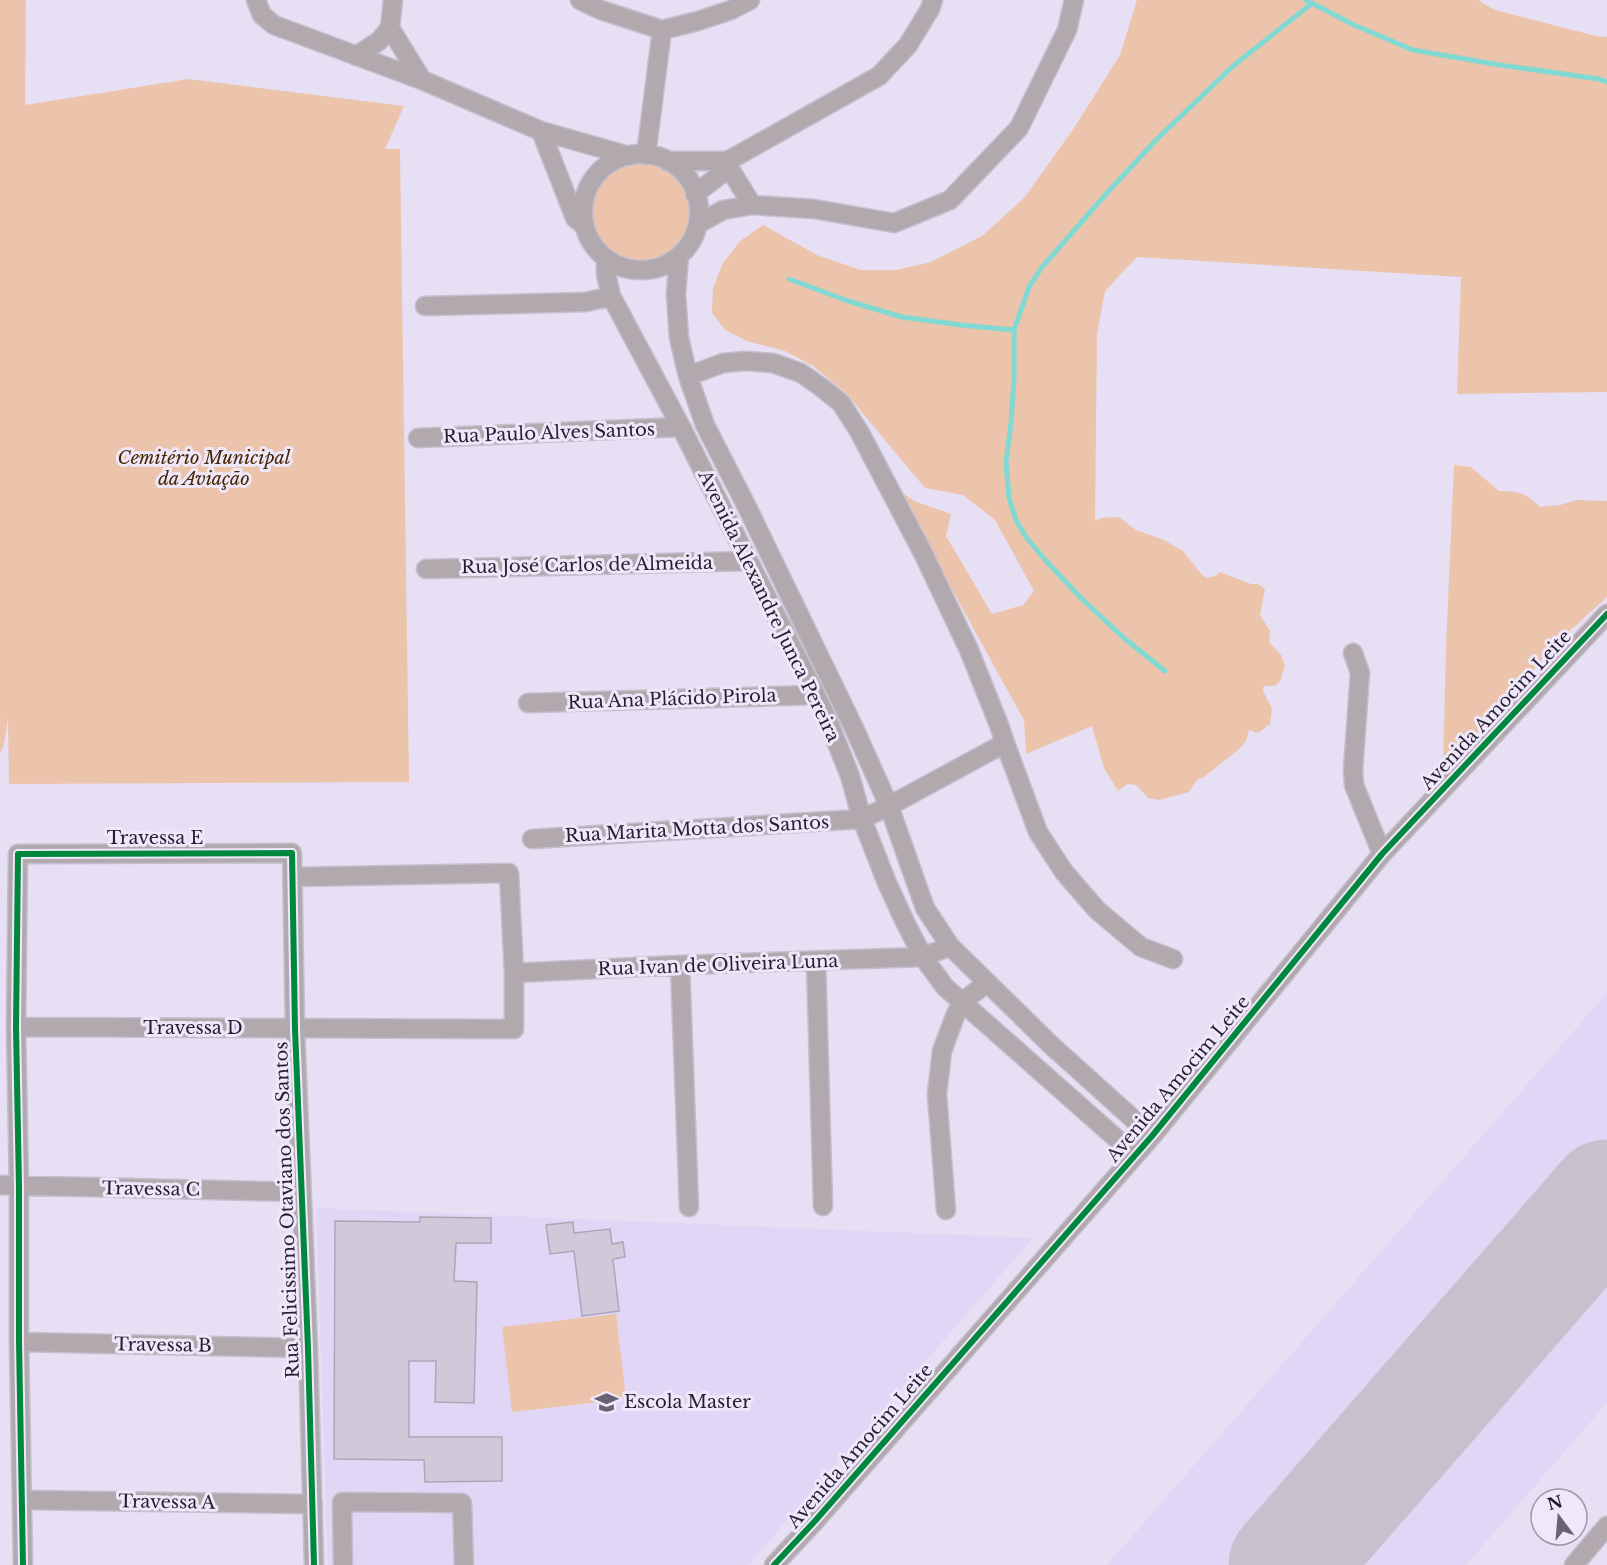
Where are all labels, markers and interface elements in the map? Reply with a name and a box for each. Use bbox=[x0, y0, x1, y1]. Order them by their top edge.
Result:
street label: Rua Paulo Alves Santos bbox=[443, 418, 655, 448]
park label: Cemitério Municipal da Aviação bbox=[118, 447, 291, 490]
street label: Avenida Alexandre Junca Pereira bbox=[693, 466, 844, 745]
street label: Rua José Carlos de Almeida bbox=[461, 552, 713, 578]
street label: Avenida Amocim Leite bbox=[1415, 625, 1576, 795]
street label: Rua Ana Plácido Pirola bbox=[567, 684, 777, 714]
street label: Rua Marita Motta dos Santos bbox=[564, 811, 830, 847]
street label: Travessa E bbox=[107, 827, 203, 849]
street label: Rua Ivan de Oliveira Luna bbox=[597, 950, 839, 980]
street label: Avenida Amocim Leite bbox=[1101, 991, 1254, 1167]
street label: Travessa D bbox=[143, 1017, 243, 1039]
street label: Rua Felicissimo Otaviano dos Santos bbox=[270, 1041, 304, 1379]
street label: Travessa C bbox=[102, 1177, 200, 1201]
street label: Travessa B bbox=[114, 1333, 212, 1357]
street label: Avenida Amocim Leite bbox=[782, 1359, 937, 1533]
school or university icon: Escola Master bbox=[593, 1389, 619, 1415]
place label: Escola Master bbox=[624, 1391, 751, 1413]
north arrow bbox=[1529, 1487, 1589, 1547]
street label: Travessa A bbox=[118, 1490, 217, 1514]
text: N bbox=[1545, 1491, 1565, 1514]

